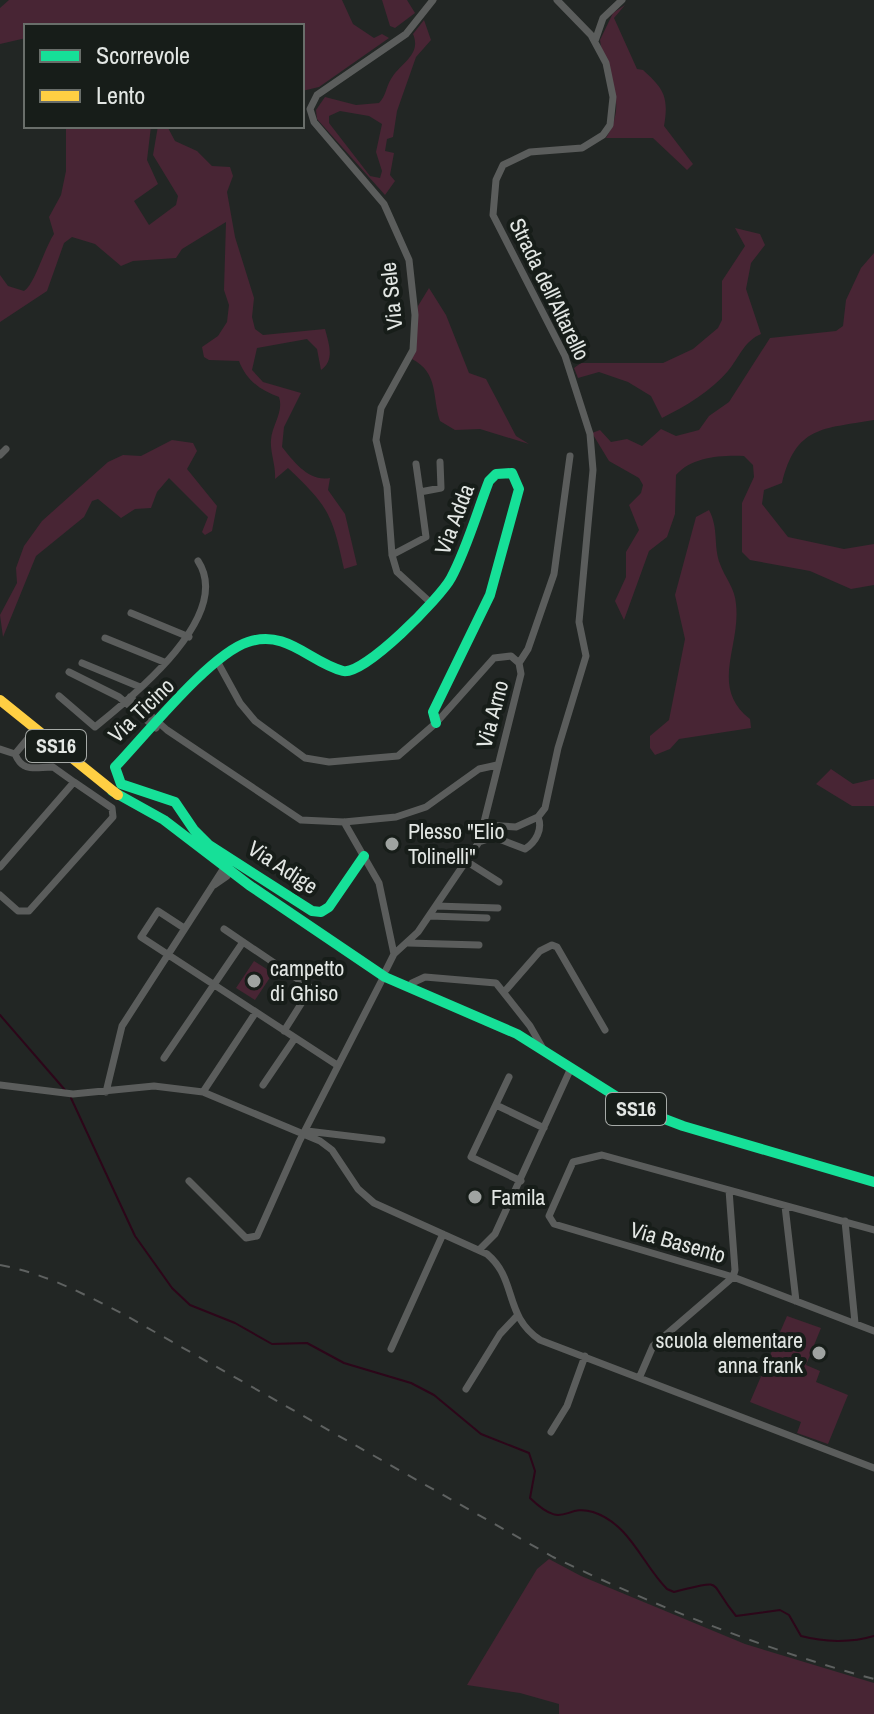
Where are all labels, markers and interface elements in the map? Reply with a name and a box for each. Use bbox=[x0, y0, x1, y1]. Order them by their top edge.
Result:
legend bbox=[24, 24, 304, 128]
text: Scorrevole bbox=[96, 39, 190, 71]
text: Lento bbox=[96, 79, 145, 111]
street label: Strada dell'Altarello bbox=[503, 213, 597, 365]
street label: Via Sele bbox=[373, 261, 409, 331]
street label: Via Adda bbox=[427, 480, 481, 558]
street label: Via Ticino bbox=[101, 671, 181, 749]
street label: Via Arno bbox=[469, 677, 515, 751]
road number: SS16 bbox=[26, 730, 86, 762]
place label: Plesso "Elio Tolinelli" bbox=[408, 816, 505, 871]
street label: Via Adige bbox=[242, 833, 324, 901]
marker: Plesso "Elio Tolinelli" bbox=[383, 835, 401, 853]
place label: campetto di Ghiso bbox=[270, 953, 344, 1008]
marker: campetto di Ghiso bbox=[245, 972, 263, 990]
road number: SS16 bbox=[606, 1093, 666, 1125]
place label: Famila bbox=[491, 1182, 545, 1212]
marker: Famila bbox=[466, 1188, 484, 1206]
street label: Via Basento bbox=[627, 1214, 729, 1270]
place label: scuola elementare anna frank bbox=[656, 1325, 804, 1380]
marker: scuola elementare anna frank bbox=[810, 1344, 828, 1362]

